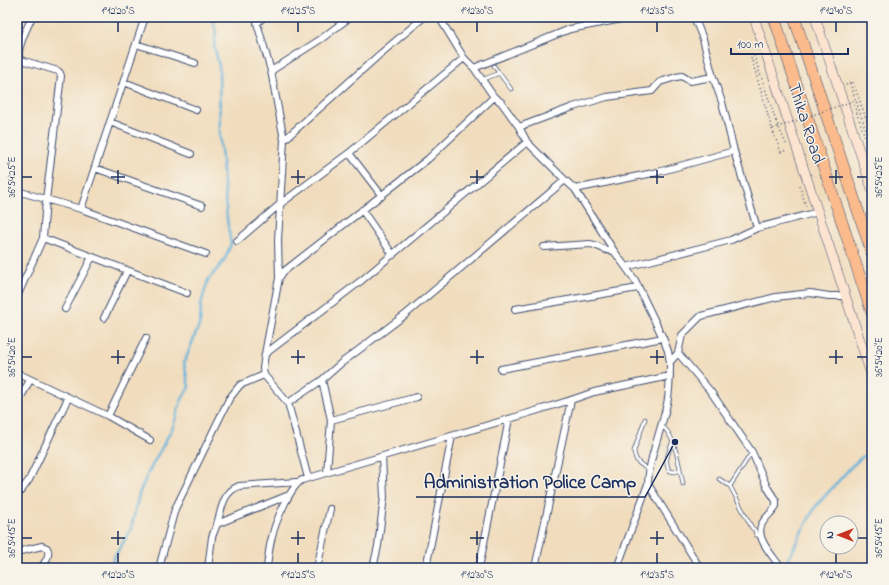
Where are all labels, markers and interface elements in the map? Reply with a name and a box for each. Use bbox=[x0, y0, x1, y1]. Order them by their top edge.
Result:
text: 1°12'20"S bbox=[101, 4, 135, 19]
text: 1°12'25"S bbox=[281, 4, 316, 19]
text: 1°12'30"S bbox=[461, 4, 494, 19]
text: 1°12'35"S bbox=[640, 4, 674, 19]
text: 1°12'40"S bbox=[820, 4, 853, 19]
scale bar bbox=[731, 30, 848, 56]
text: 100 m bbox=[737, 36, 764, 54]
street label: Thika Road bbox=[780, 80, 830, 167]
text: 36°54'25"E bbox=[5, 156, 20, 198]
text: 36°54'25"E bbox=[872, 156, 887, 198]
text: 36°54'20"E bbox=[5, 337, 20, 377]
text: 36°54'20"E bbox=[872, 337, 887, 377]
callout: Administration Police Camp bbox=[416, 466, 645, 497]
text: Administration Police Camp bbox=[424, 470, 636, 497]
north arrow bbox=[819, 515, 859, 555]
text: 36°54'15"E bbox=[5, 518, 20, 558]
text: 36°54'15"E bbox=[872, 518, 887, 558]
text: N bbox=[822, 531, 838, 539]
text: 1°12'20"S bbox=[101, 568, 135, 583]
text: 1°12'25"S bbox=[281, 568, 316, 583]
text: 1°12'30"S bbox=[461, 568, 494, 583]
text: 1°12'35"S bbox=[640, 568, 674, 583]
text: 1°12'40"S bbox=[820, 568, 853, 583]

